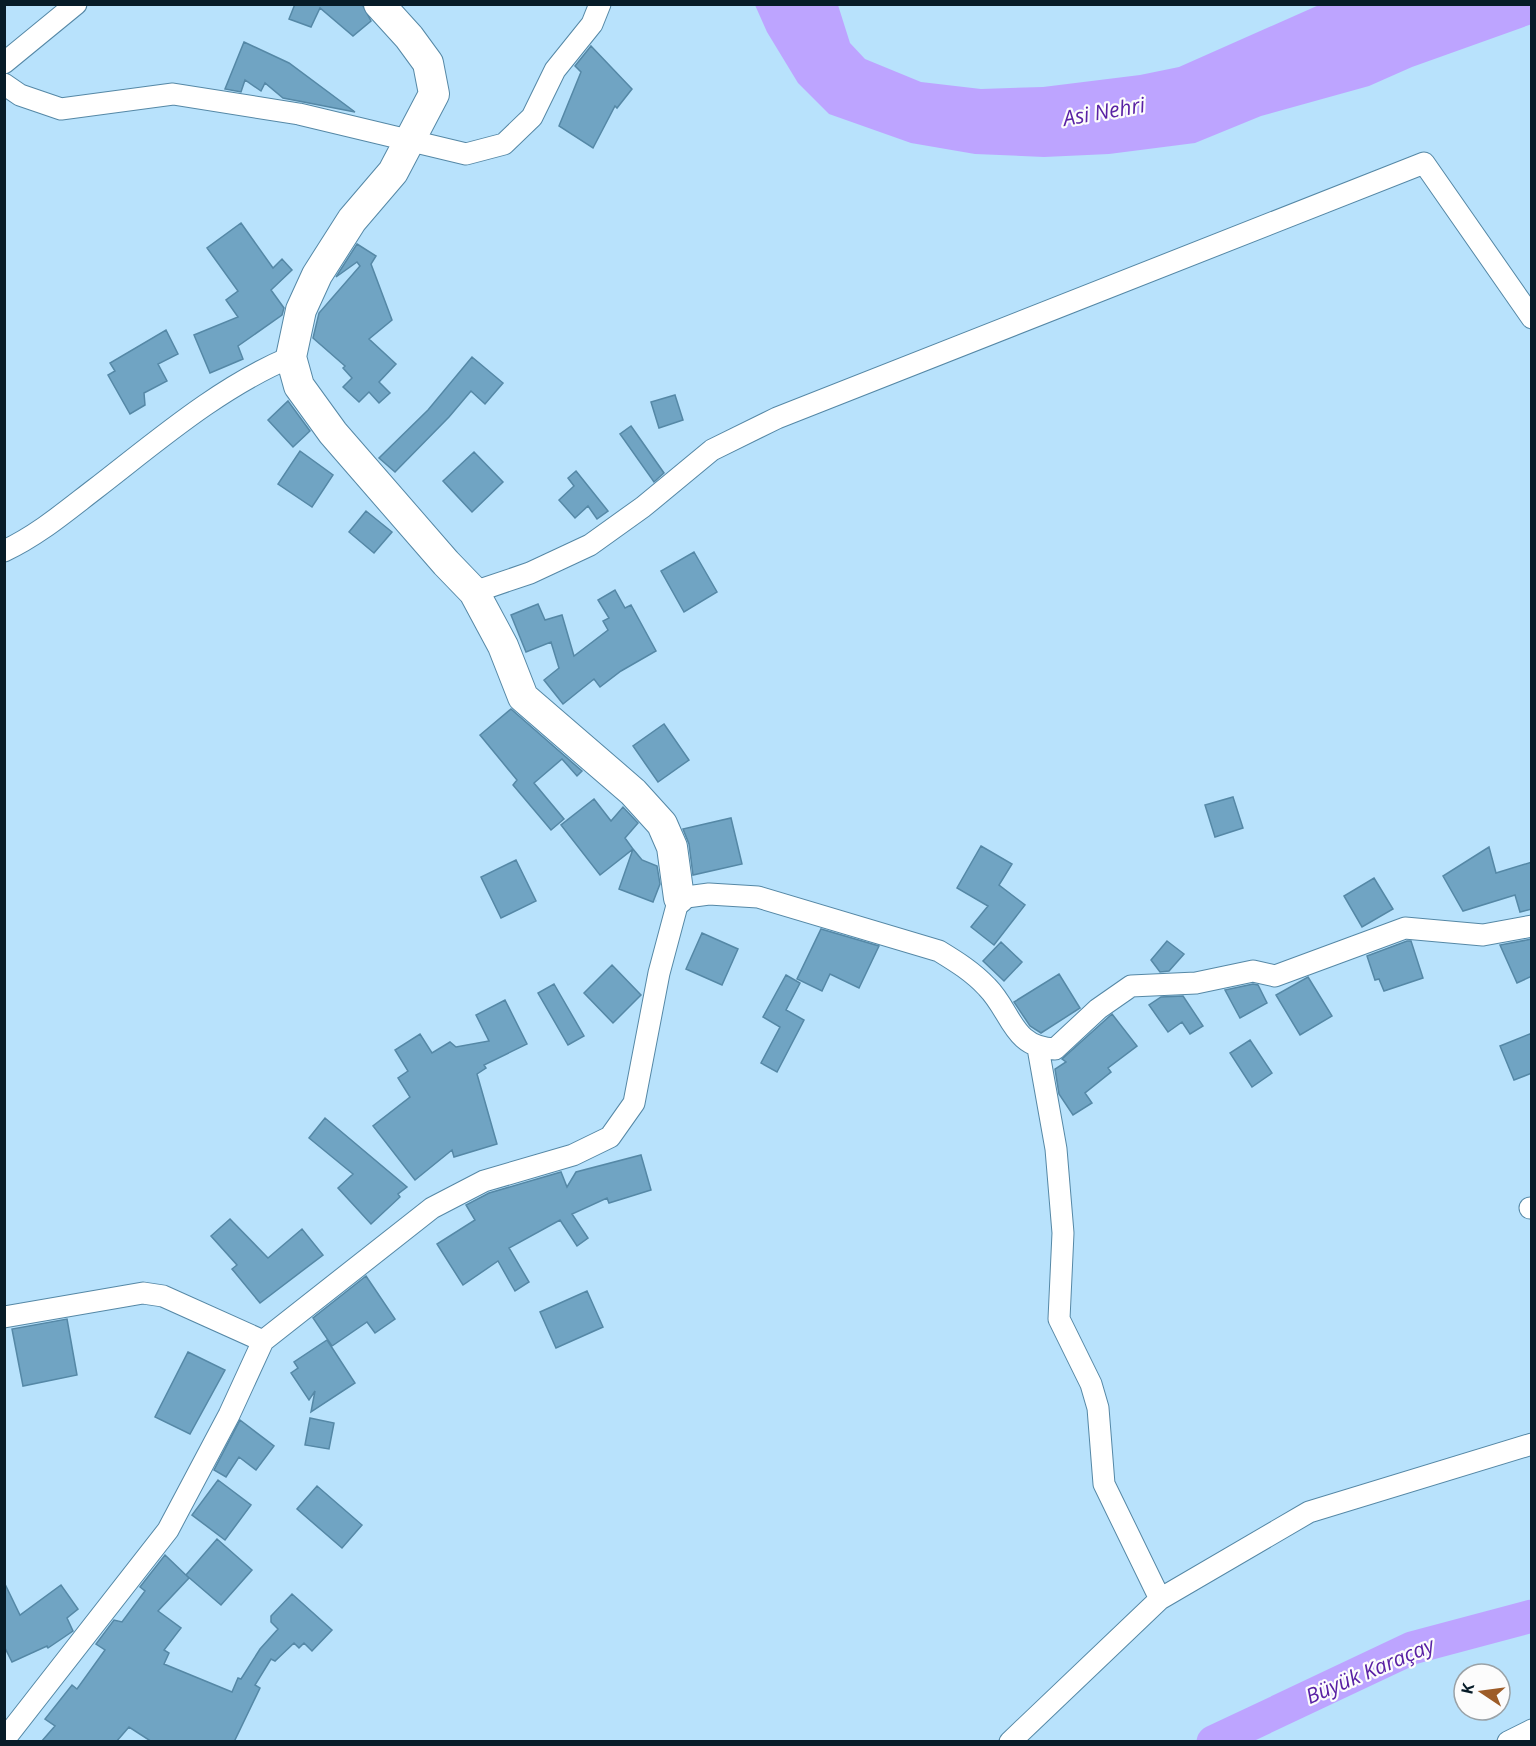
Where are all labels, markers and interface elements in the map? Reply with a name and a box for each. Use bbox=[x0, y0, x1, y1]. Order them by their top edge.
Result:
water label: Asi Nehri bbox=[1059, 90, 1148, 132]
water label: Büyük Karaçay bbox=[1301, 1630, 1439, 1710]
north arrow bbox=[1452, 1662, 1512, 1722]
text: K bbox=[1455, 1681, 1479, 1696]

